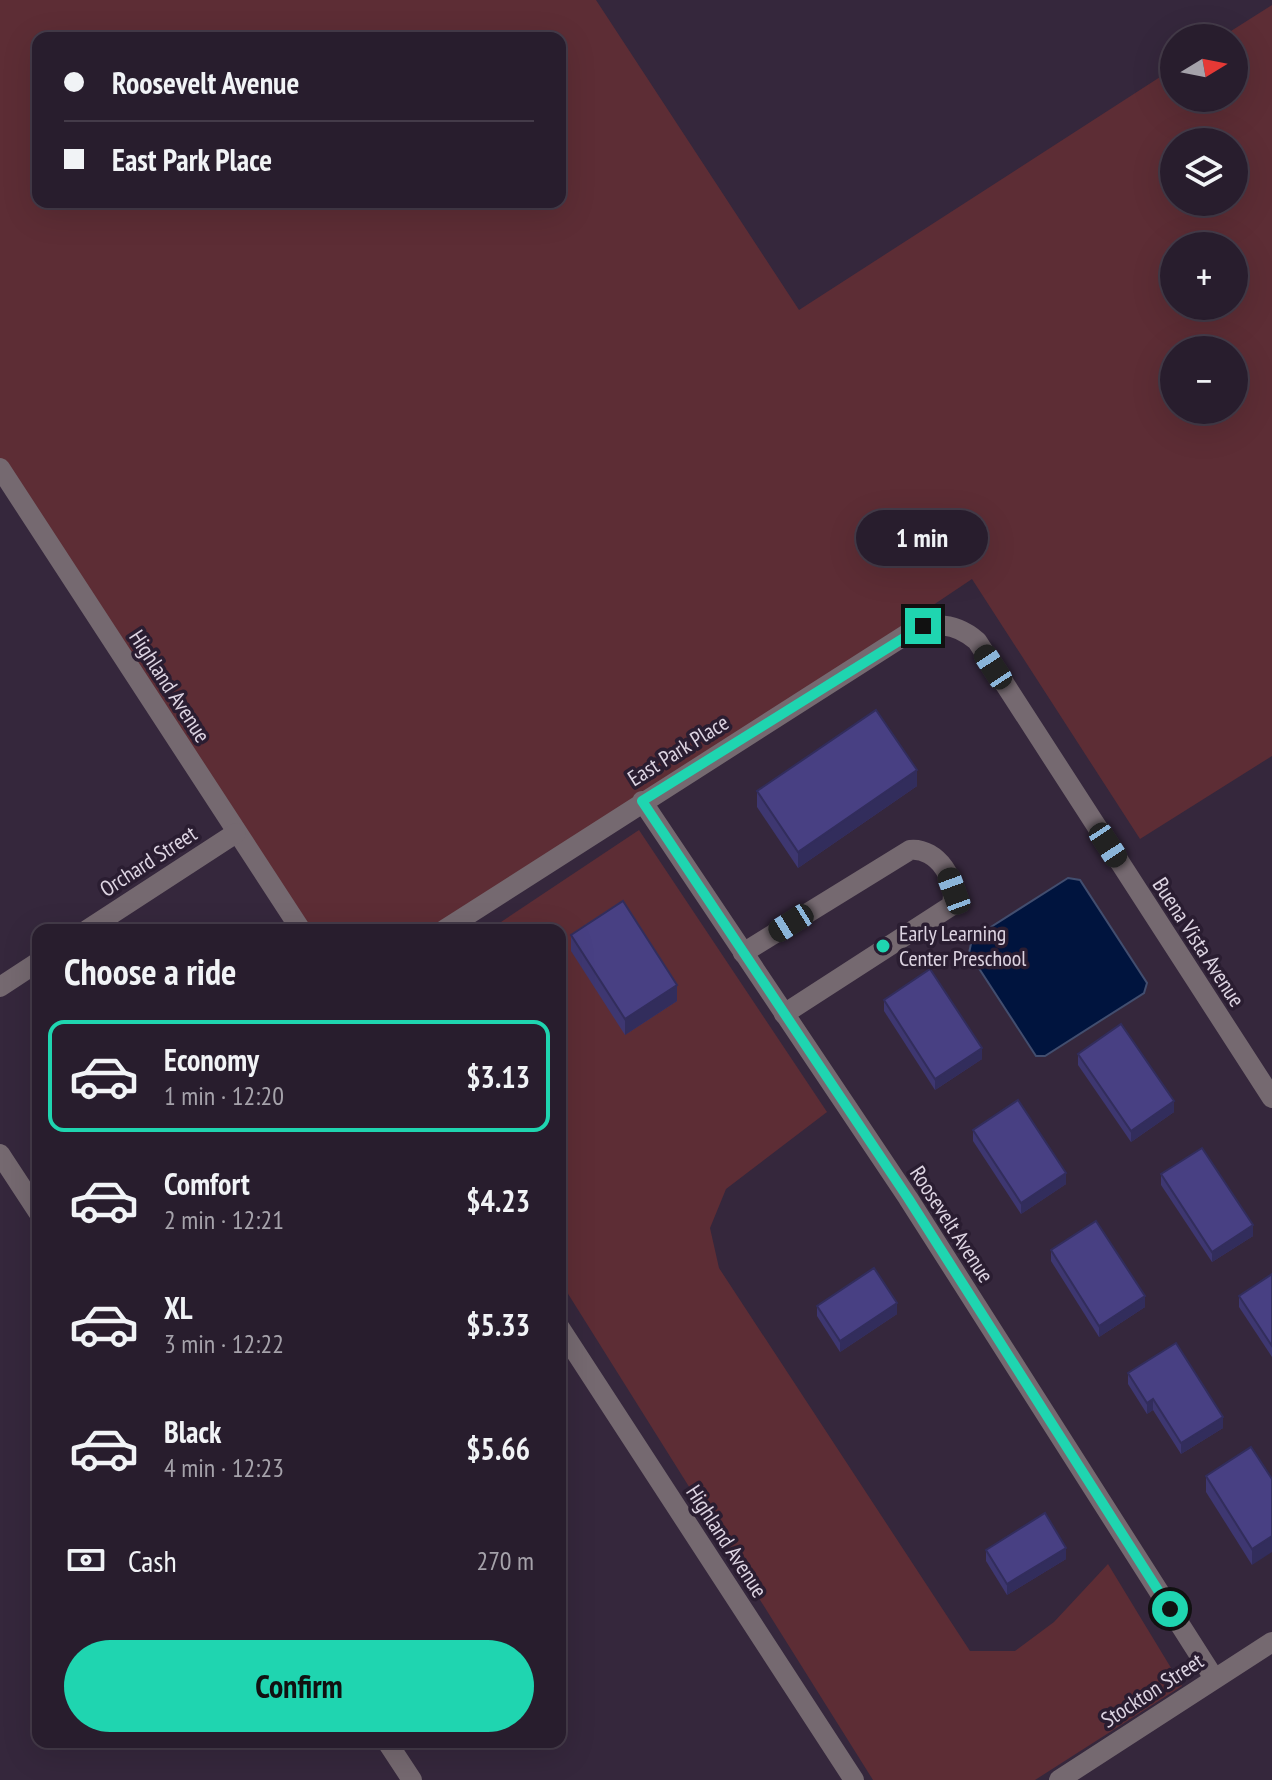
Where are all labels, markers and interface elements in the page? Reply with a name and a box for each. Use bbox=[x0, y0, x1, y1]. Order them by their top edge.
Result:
north arrow bbox=[1160, 24, 1248, 112]
map controls bbox=[1160, 24, 1248, 424]
text: Roosevelt Avenue bbox=[112, 63, 299, 102]
button: layers bbox=[1160, 128, 1248, 216]
text: East Park Place bbox=[112, 140, 272, 179]
button: + bbox=[1160, 232, 1248, 320]
button: − bbox=[1160, 336, 1248, 424]
callout: 1 min bbox=[857, 510, 989, 566]
text: 1 min bbox=[896, 521, 948, 554]
route end bbox=[905, 608, 941, 644]
street label: Highland Avenue bbox=[123, 624, 217, 748]
car bbox=[970, 640, 1016, 694]
street label: East Park Place bbox=[622, 708, 734, 792]
car bbox=[1085, 818, 1131, 872]
street label: Orchard Street bbox=[94, 819, 202, 903]
car bbox=[935, 864, 973, 918]
street label: Buena Vista Avenue bbox=[1147, 872, 1251, 1012]
car bbox=[764, 900, 818, 946]
place label: Early Learning Center Preschool bbox=[899, 919, 1027, 972]
marker: Early Learning Center Preschool bbox=[874, 937, 892, 955]
text: Choose a ride bbox=[64, 948, 236, 995]
icon: car bbox=[68, 1040, 140, 1112]
text: Economy bbox=[164, 1040, 259, 1079]
text: $3.13 bbox=[466, 1057, 530, 1096]
text: 1 min · 12:20 bbox=[164, 1079, 284, 1112]
street label: Roosevelt Avenue bbox=[904, 1160, 1000, 1288]
icon: car bbox=[68, 1164, 140, 1236]
text: Comfort bbox=[164, 1164, 250, 1203]
text: $4.23 bbox=[466, 1181, 530, 1220]
text: 2 min · 12:21 bbox=[164, 1203, 284, 1236]
icon: car bbox=[68, 1288, 140, 1360]
text: XL bbox=[164, 1288, 193, 1327]
text: $5.33 bbox=[466, 1305, 530, 1344]
text: 3 min · 12:22 bbox=[164, 1327, 284, 1360]
icon: car bbox=[68, 1412, 140, 1484]
text: Black bbox=[164, 1412, 221, 1451]
text: $5.66 bbox=[466, 1429, 530, 1468]
text: 4 min · 12:23 bbox=[164, 1451, 284, 1484]
street label: Highland Avenue bbox=[680, 1479, 774, 1603]
icon: cash bbox=[64, 1538, 108, 1582]
text: Cash bbox=[128, 1541, 177, 1580]
text: 270 m bbox=[476, 1544, 534, 1577]
route start bbox=[1152, 1591, 1188, 1627]
button: Confirm bbox=[64, 1640, 534, 1732]
street label: Stockton Street bbox=[1096, 1647, 1208, 1733]

